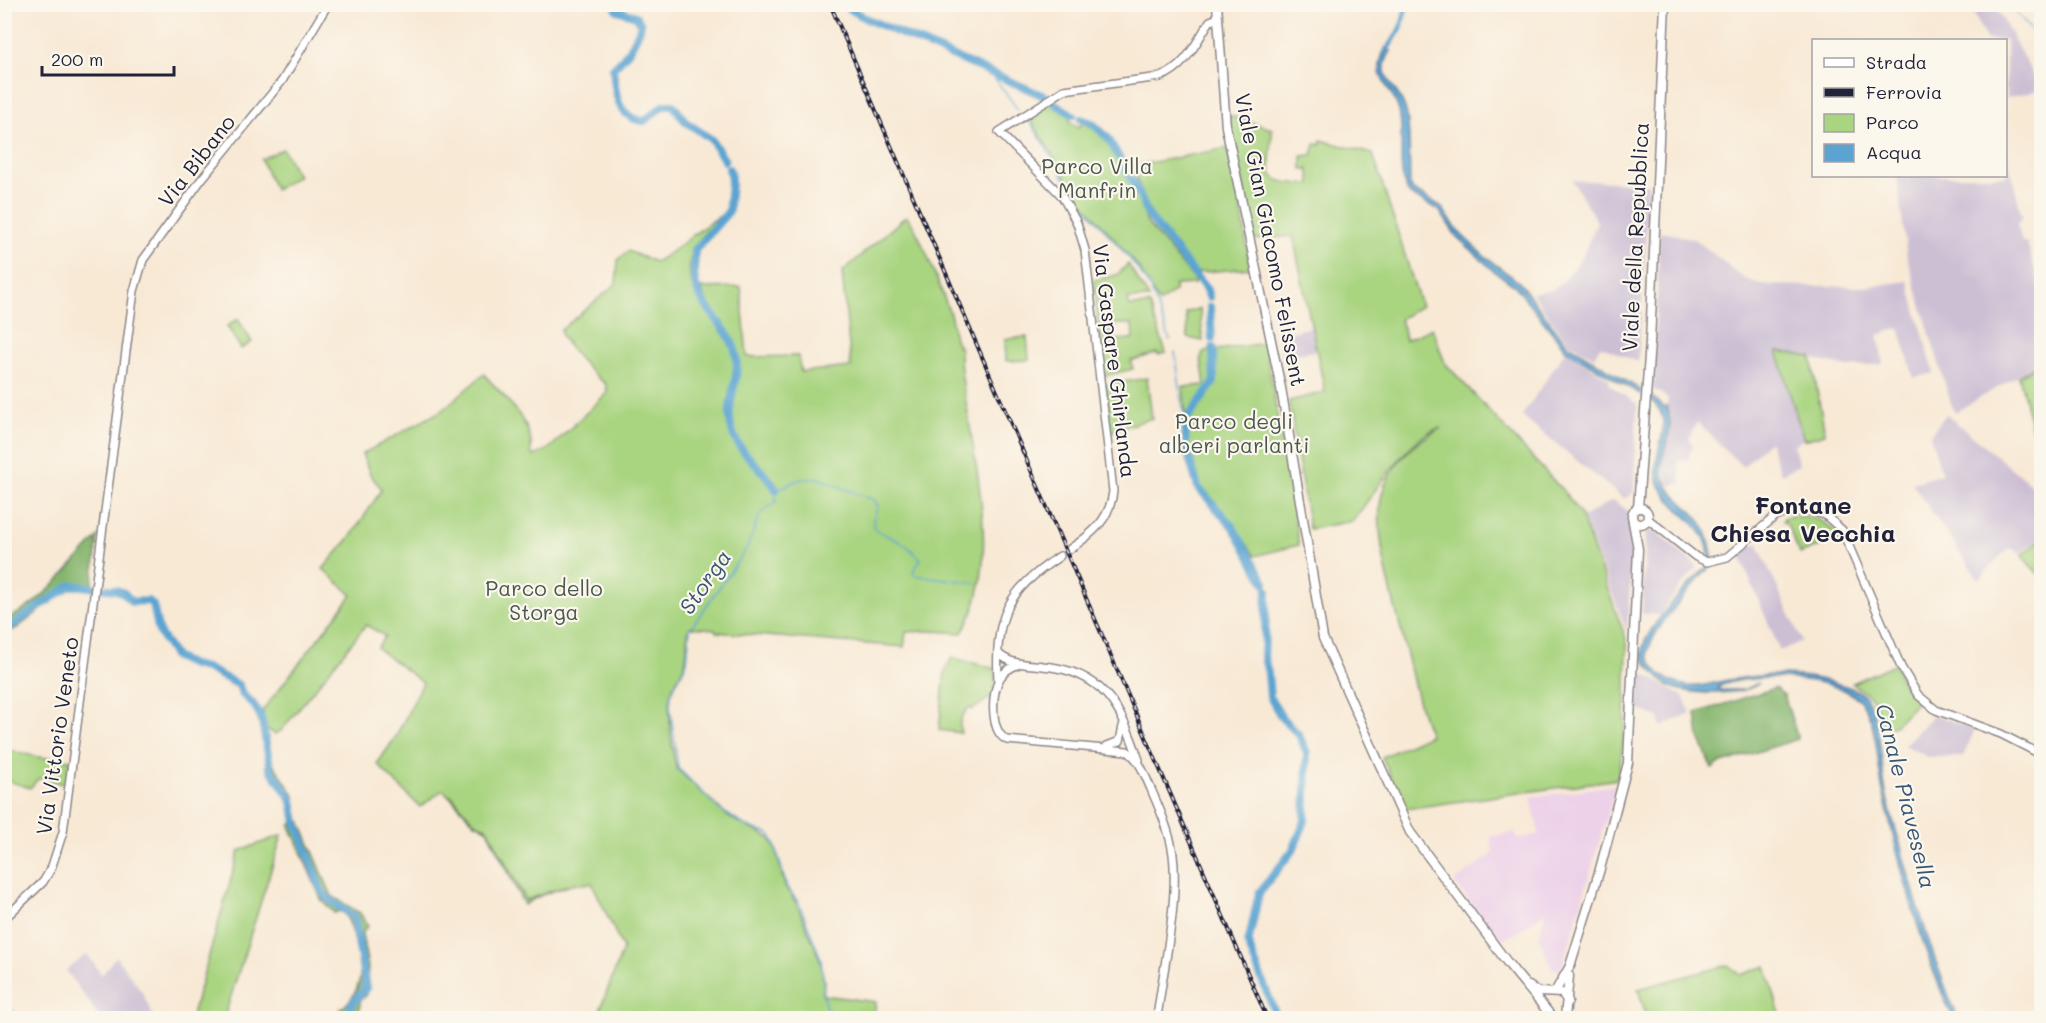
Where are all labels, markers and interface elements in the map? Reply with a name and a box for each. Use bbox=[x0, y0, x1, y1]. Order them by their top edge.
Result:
scale bar bbox=[42, 39, 174, 77]
legend bbox=[1812, 39, 2007, 177]
text: 200 m bbox=[51, 47, 103, 71]
text: Strada bbox=[1866, 50, 1927, 74]
text: Ferrovia bbox=[1866, 80, 1942, 104]
street label: Viale Gian Giacomo Felissent bbox=[1230, 91, 1313, 389]
street label: Via Bibano bbox=[151, 109, 240, 212]
text: Parco bbox=[1866, 110, 1919, 134]
street label: Viale della Repubblica bbox=[1615, 122, 1654, 352]
text: Acqua bbox=[1866, 140, 1922, 164]
park label: Parco Villa Manfrin bbox=[1041, 152, 1153, 203]
street label: Via Gaspare Ghirlanda bbox=[1088, 242, 1143, 479]
park label: Parco degli alberi parlanti bbox=[1159, 407, 1309, 458]
district label: Fontane Chiesa Vecchia bbox=[1710, 489, 1896, 548]
water label: Storga bbox=[672, 544, 737, 620]
park label: Parco dello Storga bbox=[485, 574, 603, 625]
street label: Via Vittorio Veneto bbox=[29, 635, 84, 836]
water label: Canale Piavesella bbox=[1869, 700, 1943, 891]

